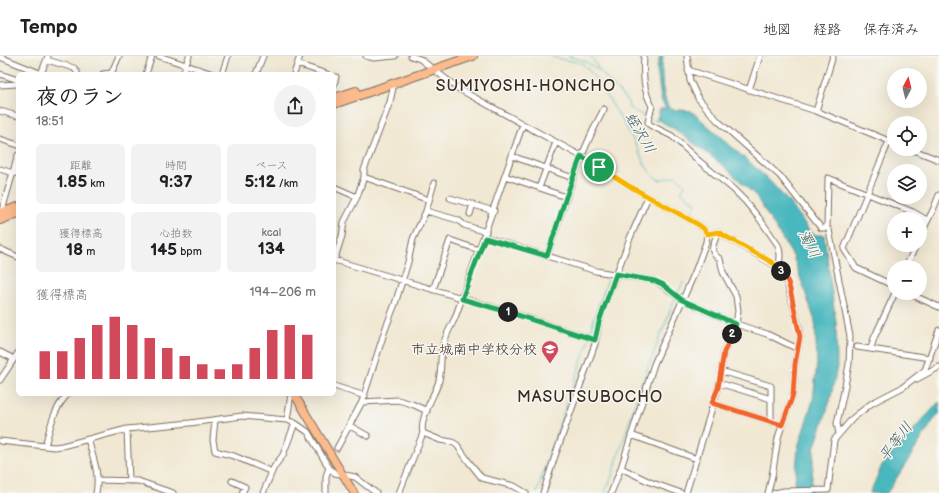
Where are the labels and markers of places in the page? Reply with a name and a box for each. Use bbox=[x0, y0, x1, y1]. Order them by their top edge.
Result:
pin bbox=[582, 150, 616, 184]
pin: 3 bbox=[771, 261, 791, 281]
pin: 1 bbox=[498, 302, 518, 322]
pin: 2 bbox=[722, 324, 742, 344]
school or university icon: 市立城南中学校分校 bbox=[540, 339, 560, 364]
place label: 市立城南中学校分校 bbox=[411, 341, 537, 358]

